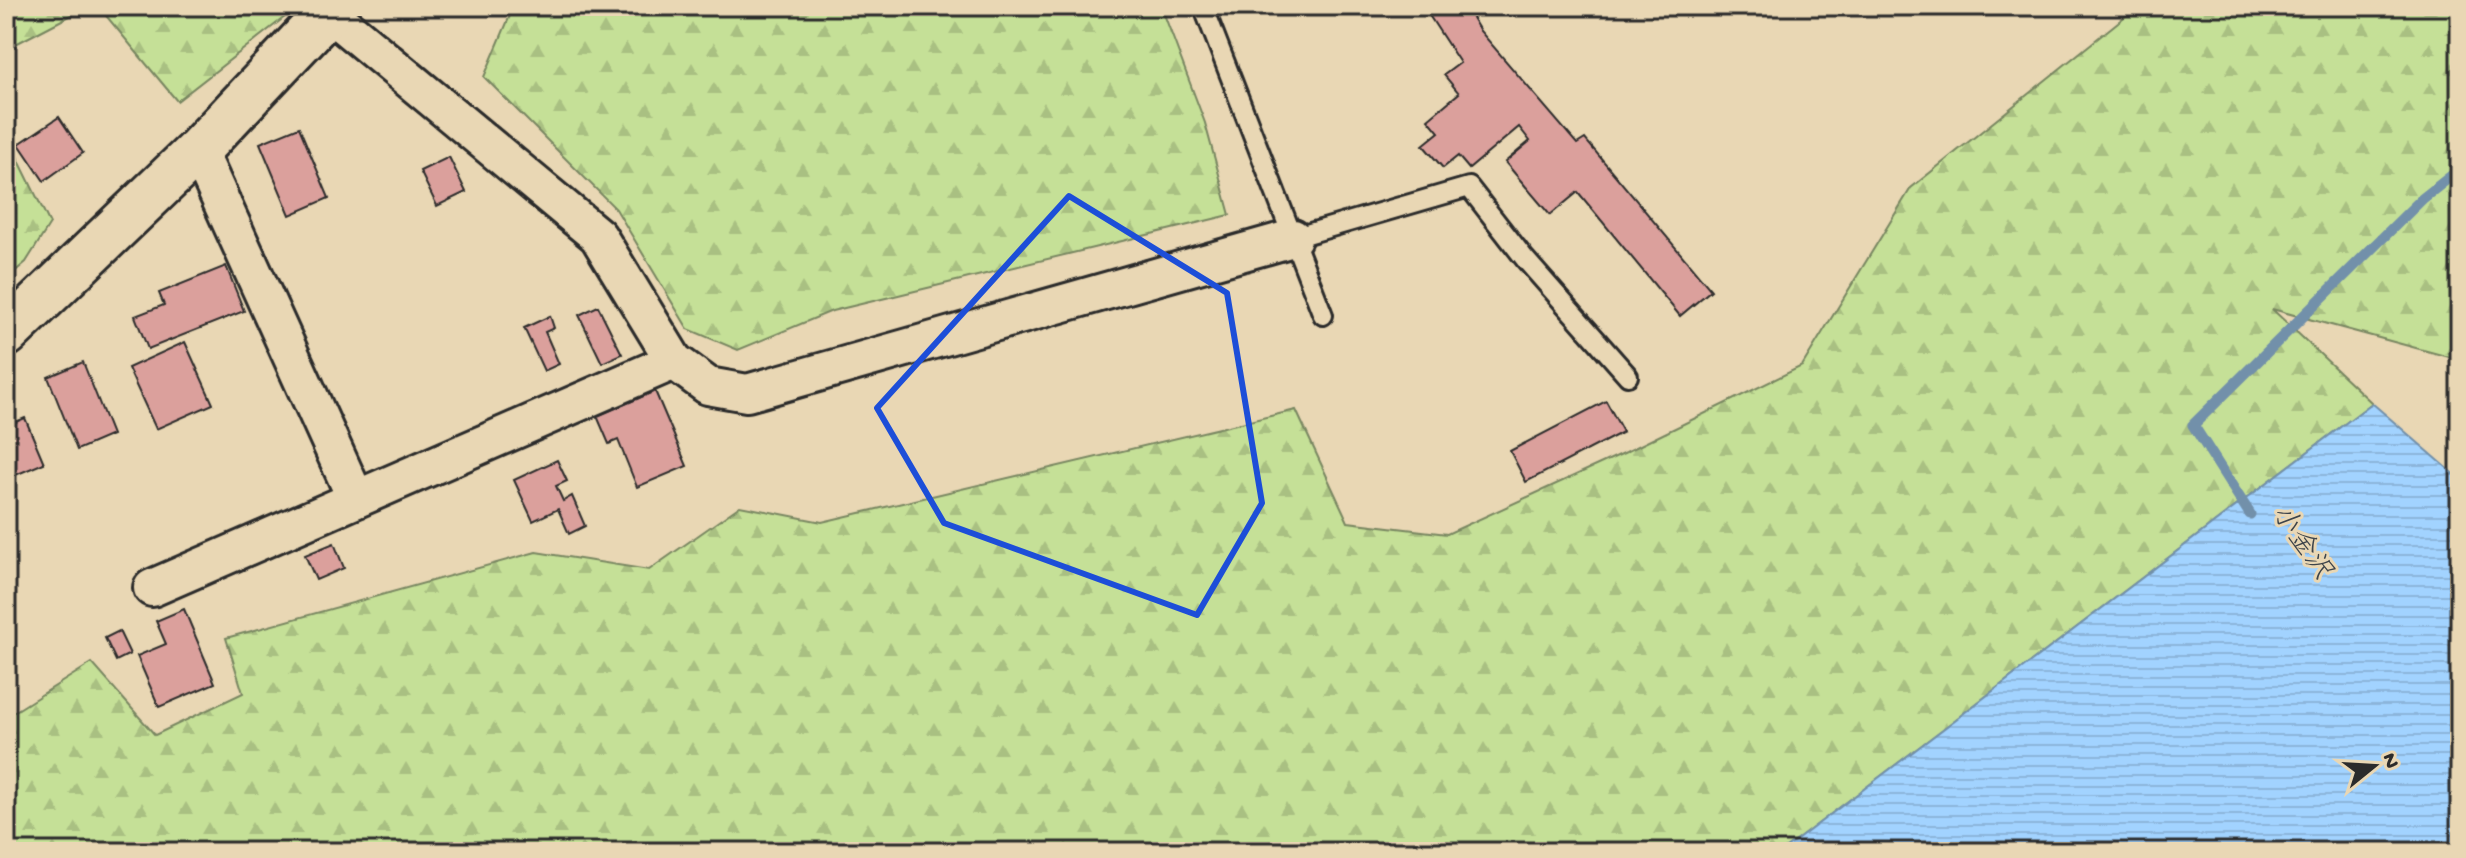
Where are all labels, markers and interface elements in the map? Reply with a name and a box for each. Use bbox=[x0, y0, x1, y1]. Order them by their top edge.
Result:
water label: 小金沢 bbox=[2262, 499, 2339, 588]
north arrow bbox=[2334, 726, 2414, 806]
text: N bbox=[2375, 750, 2404, 772]

